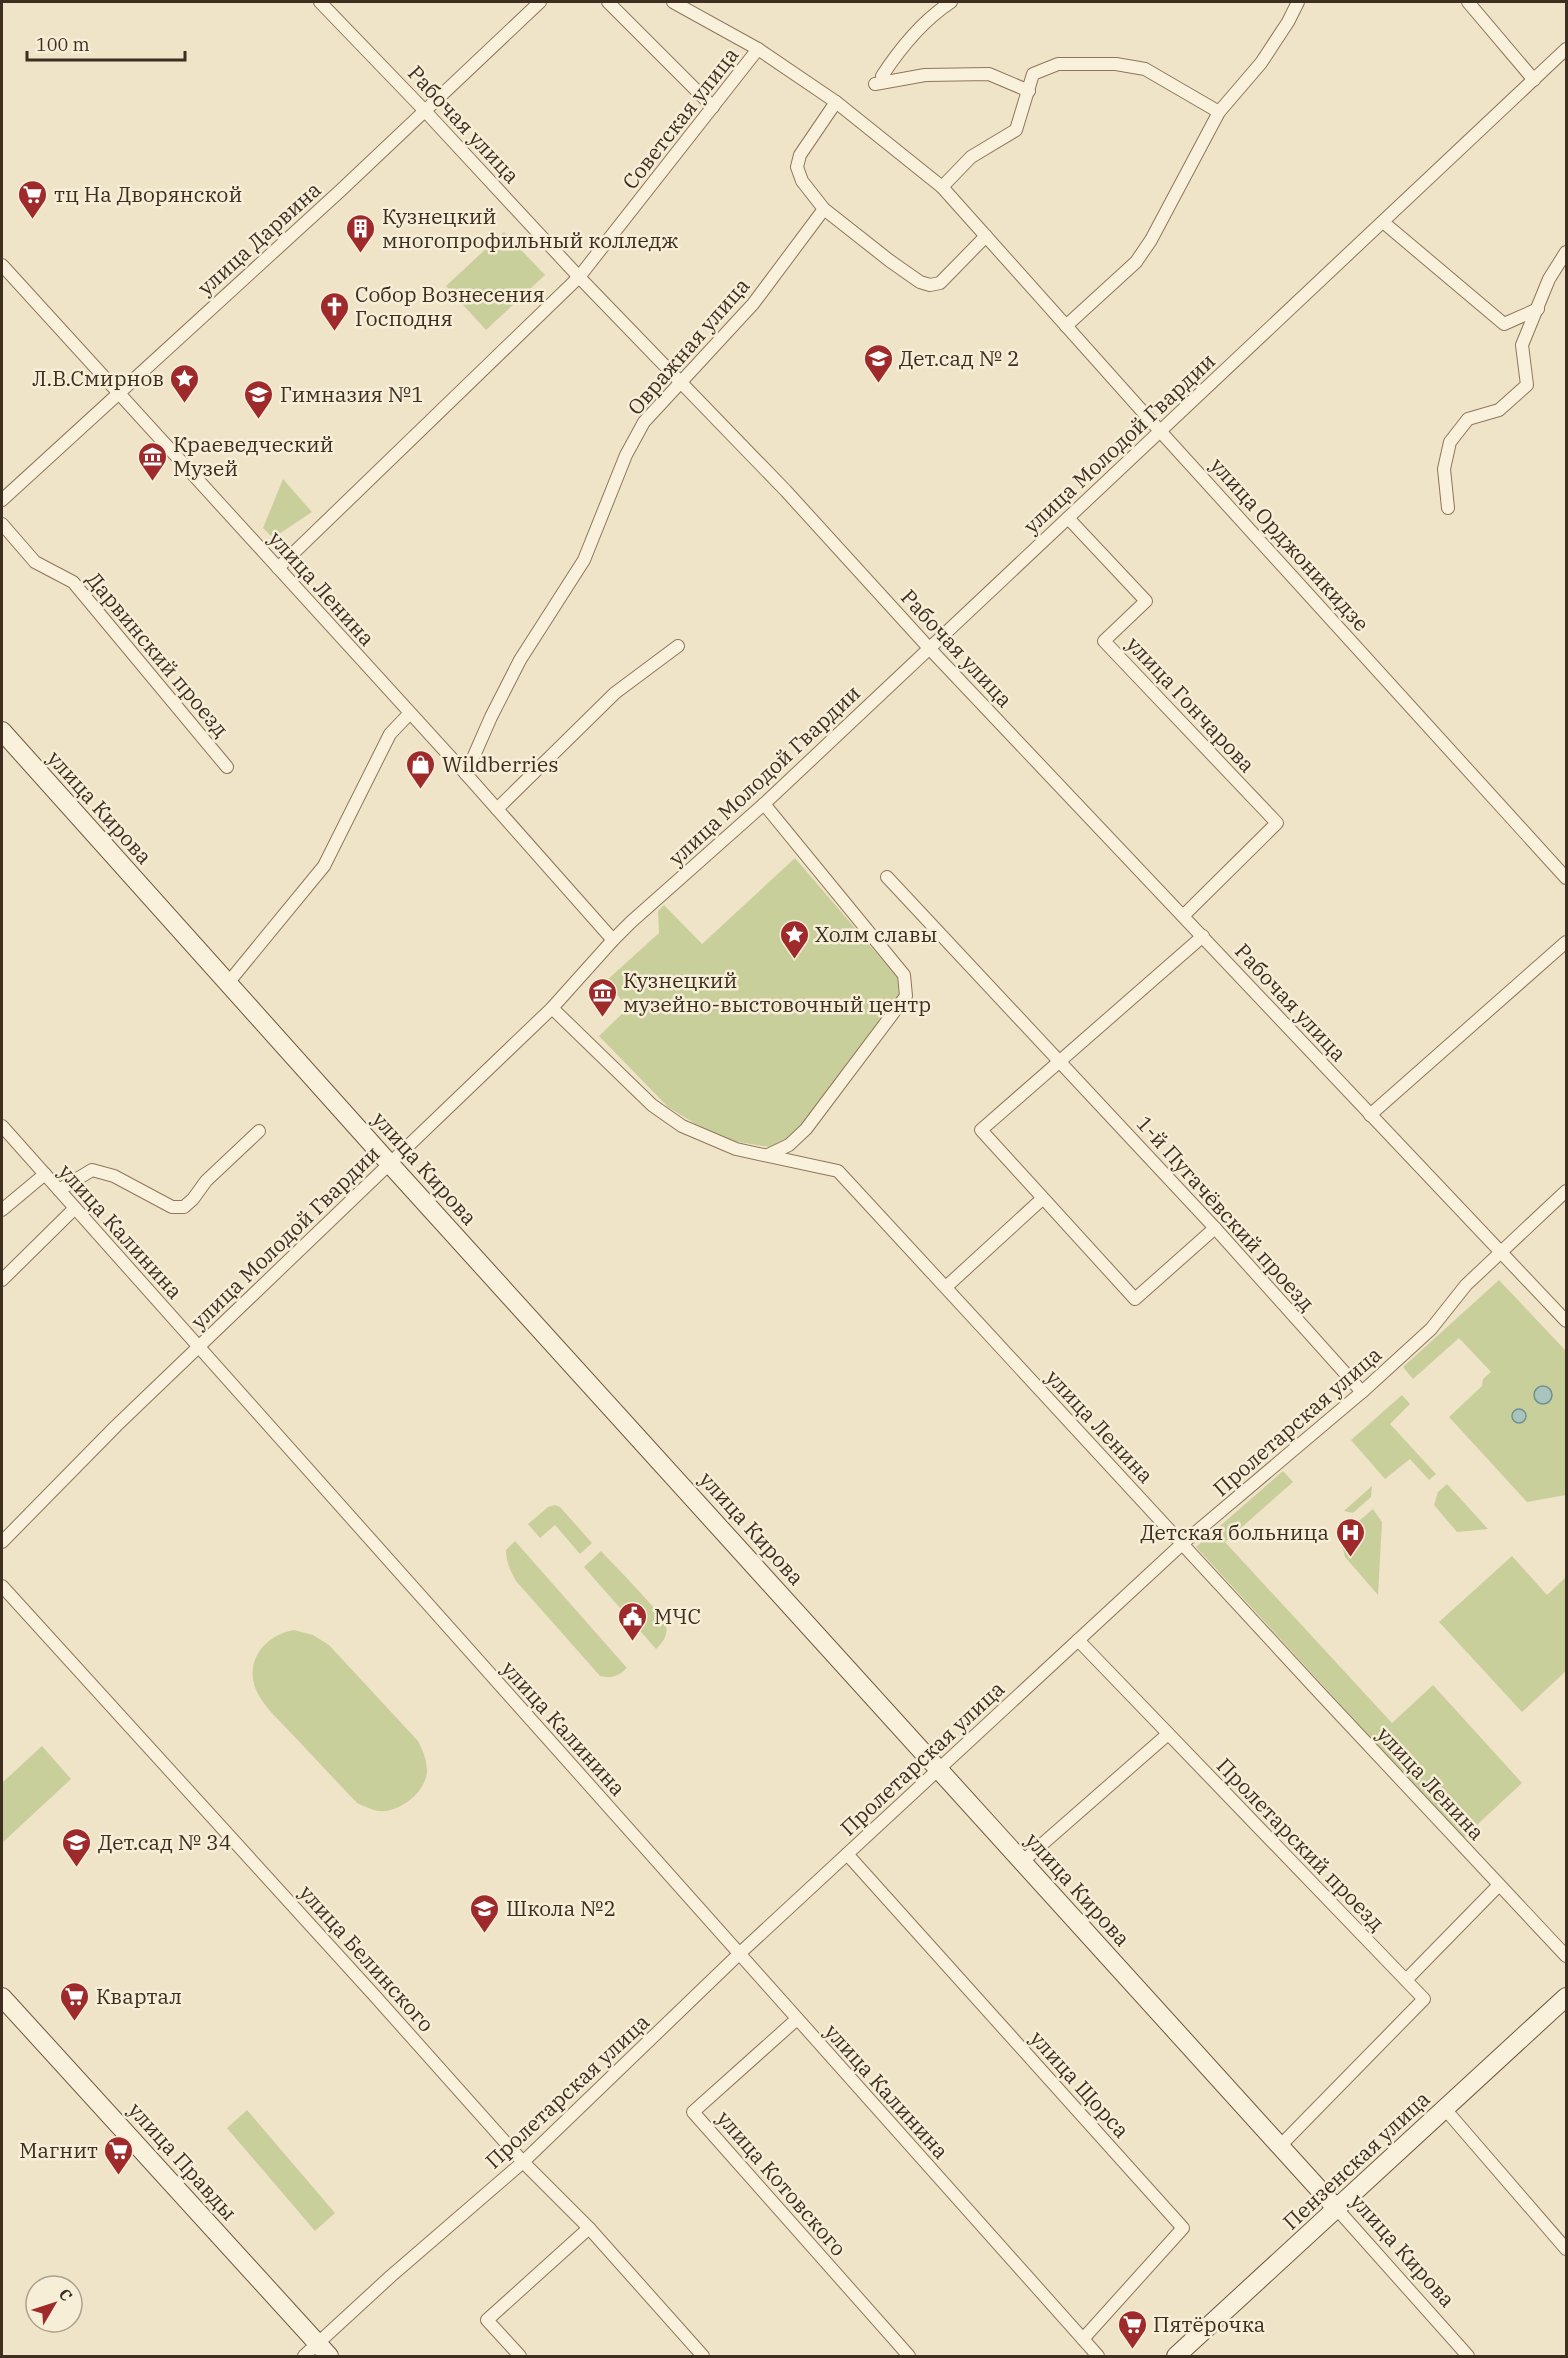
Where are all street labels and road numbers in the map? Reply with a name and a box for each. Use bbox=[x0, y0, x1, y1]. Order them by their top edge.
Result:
street label: Советская улица bbox=[616, 41, 744, 195]
street label: Рабочая улица bbox=[402, 59, 526, 189]
street label: улица Дарвина bbox=[191, 175, 327, 301]
street label: Овражная улица bbox=[621, 272, 755, 420]
street label: улица Молодой Гвардии bbox=[1017, 347, 1221, 539]
street label: улица Орджоникидзе bbox=[1204, 451, 1376, 637]
street label: улица Ленина bbox=[263, 524, 381, 652]
street label: Дарвинский проезд bbox=[81, 566, 235, 743]
street label: Рабочая улица bbox=[895, 583, 1019, 713]
street label: улица Гончарова bbox=[1121, 630, 1261, 778]
street label: улица Молодой Гвардии bbox=[662, 679, 866, 871]
street label: улица Кирова bbox=[42, 744, 158, 870]
street label: Рабочая улица bbox=[1229, 937, 1353, 1067]
street label: улица Кирова bbox=[367, 1105, 483, 1231]
street label: 1-й Пугачёвский проезд bbox=[1131, 1109, 1321, 1317]
street label: улица Молодой Гвардии bbox=[185, 1139, 385, 1335]
street label: улица Калинина bbox=[53, 1158, 189, 1304]
street label: Пролетарская улица bbox=[1207, 1340, 1387, 1502]
street label: улица Ленина bbox=[1040, 1363, 1160, 1489]
street label: улица Кирова bbox=[694, 1465, 810, 1591]
street label: улица Калинина bbox=[496, 1655, 632, 1801]
street label: Пролетарская улица bbox=[834, 1675, 1010, 1841]
street label: улица Ленина bbox=[1371, 1720, 1491, 1846]
street label: Пролетарский проезд bbox=[1211, 1752, 1391, 1937]
street label: улица Кирова bbox=[1020, 1826, 1136, 1952]
street label: улица Белинского bbox=[294, 1879, 440, 2037]
street label: Пролетарская улица bbox=[479, 2008, 655, 2174]
street label: улица Калинина bbox=[819, 2018, 955, 2164]
street label: улица Щорса bbox=[1024, 2024, 1136, 2144]
street label: Пензенская улица bbox=[1277, 2085, 1435, 2235]
street label: улица Правды bbox=[123, 2096, 243, 2226]
street label: улица Котовского bbox=[711, 2104, 853, 2262]
street label: улица Кирова bbox=[1345, 2187, 1461, 2313]

